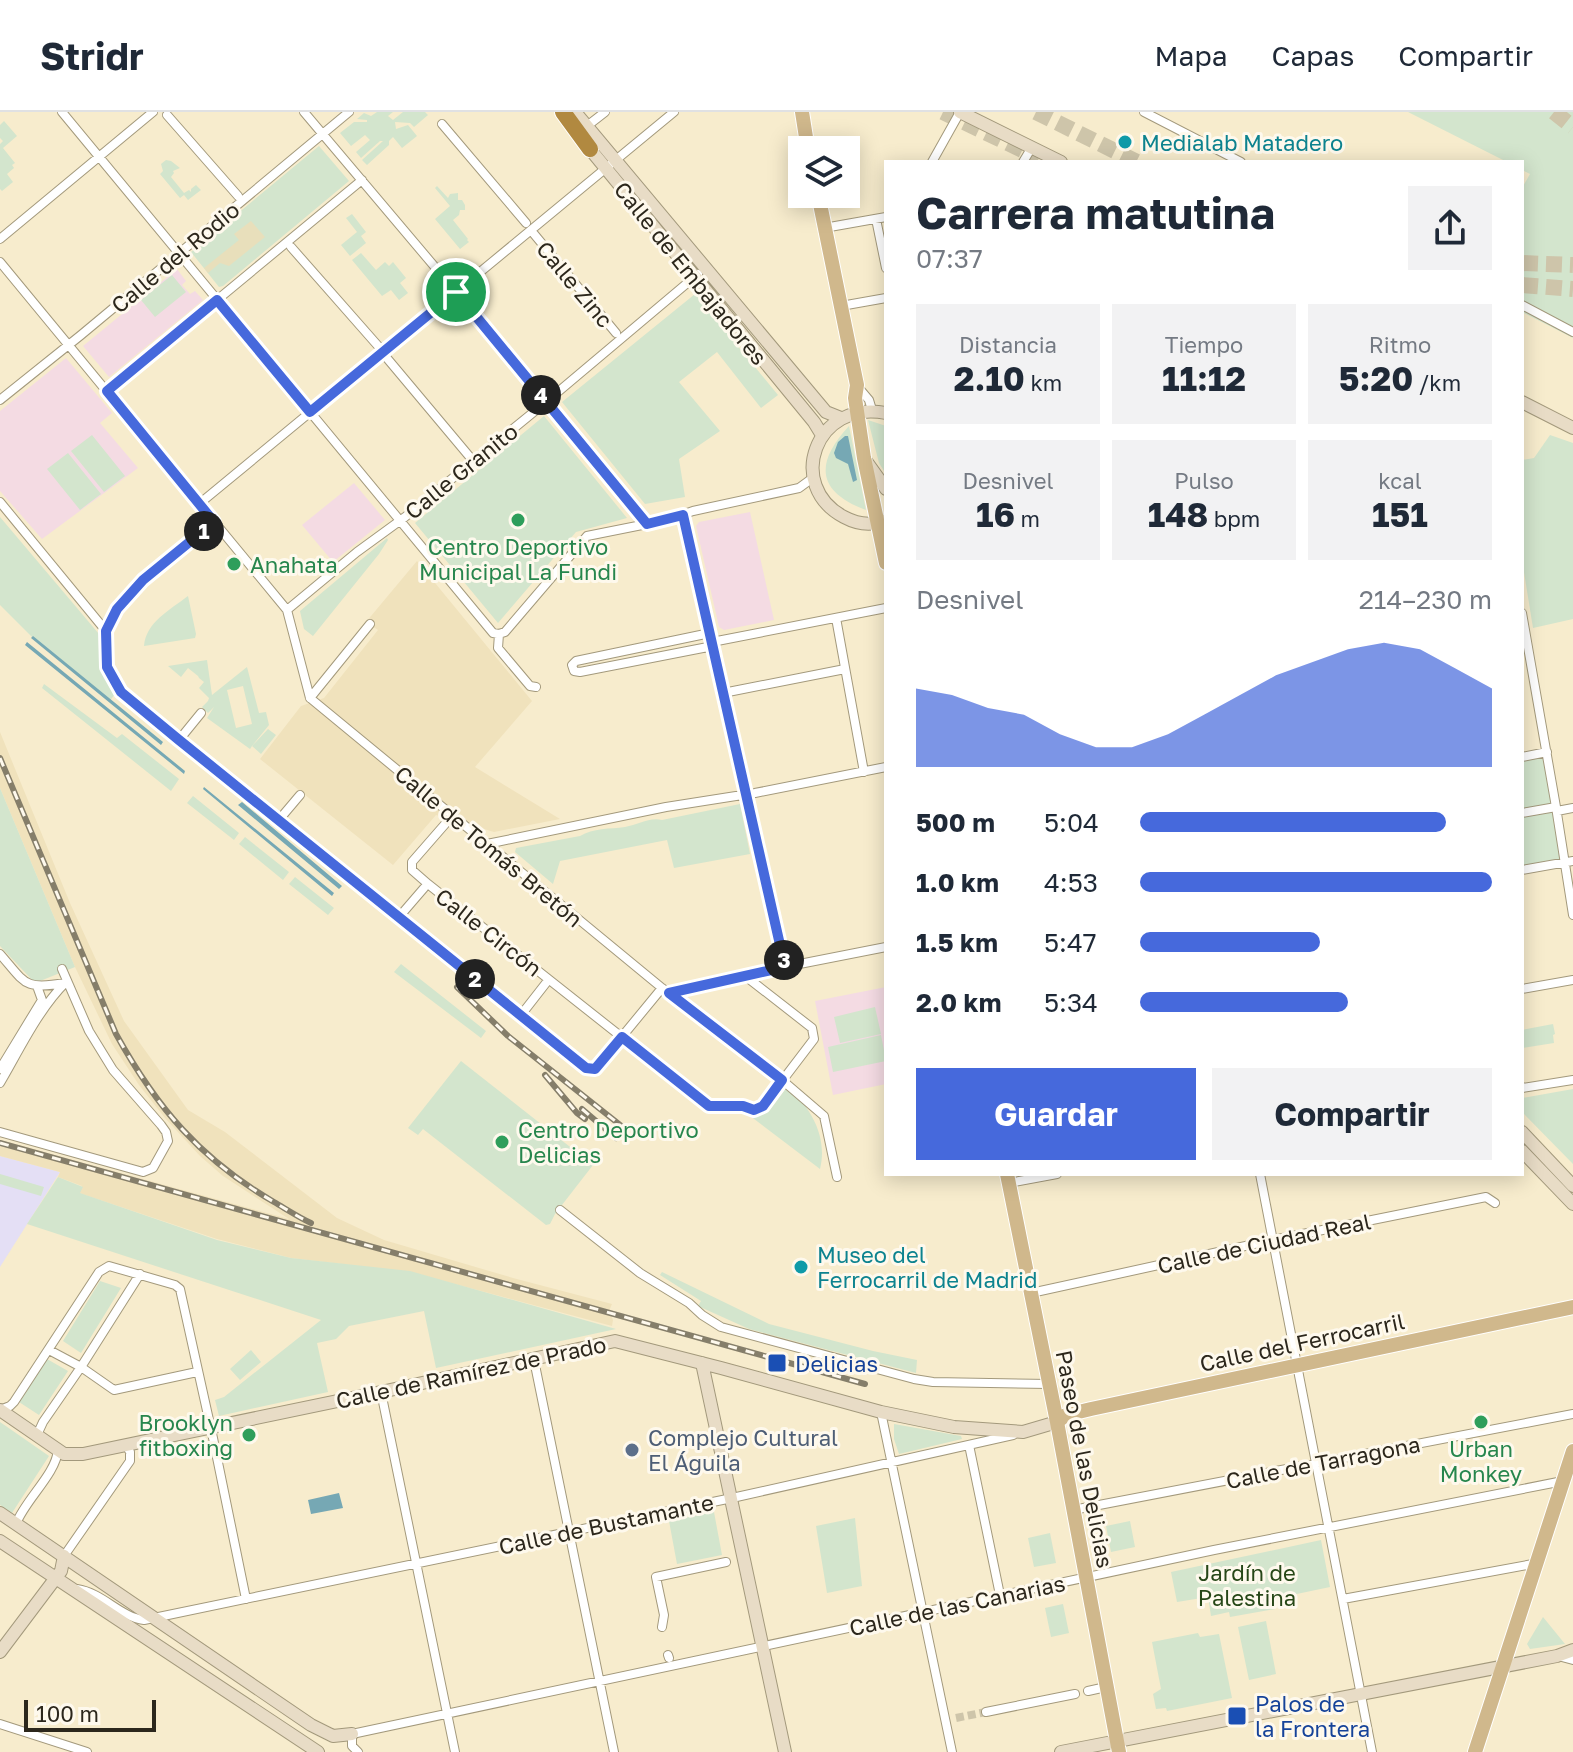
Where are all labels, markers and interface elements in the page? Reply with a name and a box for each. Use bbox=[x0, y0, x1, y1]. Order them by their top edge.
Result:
text: Stridr bbox=[40, 33, 144, 78]
text: Mapa bbox=[1155, 39, 1227, 72]
text: Capas bbox=[1271, 39, 1354, 72]
text: Compartir bbox=[1398, 39, 1533, 72]
place label: Medialab Matadero bbox=[1141, 129, 1343, 156]
marker: Medialab Matadero bbox=[1116, 133, 1134, 151]
map controls bbox=[788, 136, 860, 208]
button: layers bbox=[788, 136, 860, 208]
street label: Calle de Embajadores bbox=[609, 176, 773, 370]
text: Carrera matutina bbox=[916, 186, 1275, 239]
button: share bbox=[1408, 186, 1492, 270]
street label: Calle del Rodio bbox=[105, 196, 245, 318]
street label: Calle Zinc bbox=[531, 235, 619, 333]
text: 07:37 bbox=[916, 243, 983, 274]
pin bbox=[422, 258, 490, 326]
icon: arrive bbox=[434, 270, 478, 314]
text: Distancia bbox=[959, 331, 1057, 358]
text: Tiempo bbox=[1165, 331, 1243, 358]
text: Ritmo bbox=[1369, 331, 1431, 358]
text: 2.10 bbox=[954, 358, 1025, 398]
text: 11:12 bbox=[1162, 358, 1246, 398]
text: 5:20 bbox=[1339, 358, 1413, 398]
text: km bbox=[1025, 369, 1062, 396]
text: /km bbox=[1413, 369, 1461, 396]
pin: 4 bbox=[521, 375, 561, 415]
text: 4 bbox=[534, 381, 548, 408]
street label: Calle Granito bbox=[399, 417, 523, 525]
text: Desnivel bbox=[963, 467, 1053, 494]
text: Pulso bbox=[1174, 467, 1234, 494]
text: kcal bbox=[1378, 467, 1422, 494]
text: 16 bbox=[976, 494, 1015, 534]
text: 148 bbox=[1148, 494, 1208, 534]
text: 151 bbox=[1372, 494, 1428, 534]
text: m bbox=[1015, 505, 1040, 532]
text: bpm bbox=[1208, 505, 1260, 532]
pin: 1 bbox=[184, 511, 224, 551]
marker: Centro Deportivo Municipal La Fundi bbox=[509, 511, 527, 529]
text: 1 bbox=[198, 517, 210, 544]
place label: Centro Deportivo Municipal La Fundi bbox=[419, 533, 617, 585]
place label: Anahata bbox=[250, 551, 338, 578]
marker: Anahata bbox=[225, 555, 243, 573]
text: Desnivel bbox=[916, 584, 1023, 615]
text: 214–230 m bbox=[1359, 584, 1492, 615]
street label: Calle de Tomás Bretón bbox=[390, 760, 588, 932]
text: 500 m bbox=[916, 807, 995, 838]
text: 5:04 bbox=[1044, 807, 1099, 838]
text: 1.0 km bbox=[916, 867, 999, 898]
text: 4:53 bbox=[1044, 867, 1098, 898]
street label: Calle Circón bbox=[430, 882, 548, 982]
text: 1.5 km bbox=[916, 927, 998, 958]
text: 5:47 bbox=[1044, 927, 1097, 958]
pin: 3 bbox=[764, 940, 804, 980]
text: 3 bbox=[777, 946, 791, 973]
pin: 2 bbox=[455, 959, 495, 999]
text: 2 bbox=[468, 965, 482, 992]
text: 2.0 km bbox=[916, 987, 1001, 1018]
text: 5:34 bbox=[1044, 987, 1098, 1018]
button: Guardar bbox=[916, 1068, 1196, 1160]
button: Compartir bbox=[1212, 1068, 1492, 1160]
place label: Centro Deportivo Delicias bbox=[518, 1116, 699, 1168]
marker: Centro Deportivo Delicias bbox=[493, 1133, 511, 1151]
street label: Calle de Ciudad Real bbox=[1155, 1207, 1373, 1279]
place label: Museo del Ferrocarril de Madrid bbox=[817, 1241, 1037, 1293]
marker: Museo del Ferrocarril de Madrid bbox=[792, 1258, 810, 1276]
street label: Calle del Ferrocarril bbox=[1197, 1307, 1407, 1377]
street label: Calle de Ramírez de Prado bbox=[333, 1330, 609, 1414]
street label: Paseo de las Delicias bbox=[1051, 1348, 1119, 1570]
place label: Delicias bbox=[795, 1350, 878, 1377]
marker: Delicias bbox=[766, 1352, 788, 1374]
place label: Brooklyn fitboxing bbox=[139, 1409, 233, 1461]
marker: Urban Monkey bbox=[1472, 1413, 1490, 1431]
place label: Complejo Cultural El Águila bbox=[648, 1424, 838, 1476]
marker: Brooklyn fitboxing bbox=[240, 1426, 258, 1444]
street label: Calle de Tarragona bbox=[1224, 1430, 1422, 1494]
place label: Urban Monkey bbox=[1440, 1435, 1522, 1487]
marker: Complejo Cultural El Águila bbox=[623, 1441, 641, 1459]
street label: Calle de Bustamante bbox=[496, 1488, 716, 1560]
park label: Jardín de Palestina bbox=[1198, 1559, 1296, 1611]
street label: Calle de las Canarias bbox=[847, 1569, 1067, 1641]
place label: Palos de la Frontera bbox=[1255, 1690, 1370, 1742]
scale bar bbox=[24, 1696, 156, 1732]
text: 100 m bbox=[36, 1700, 99, 1727]
marker: Palos de la Frontera bbox=[1226, 1705, 1248, 1727]

